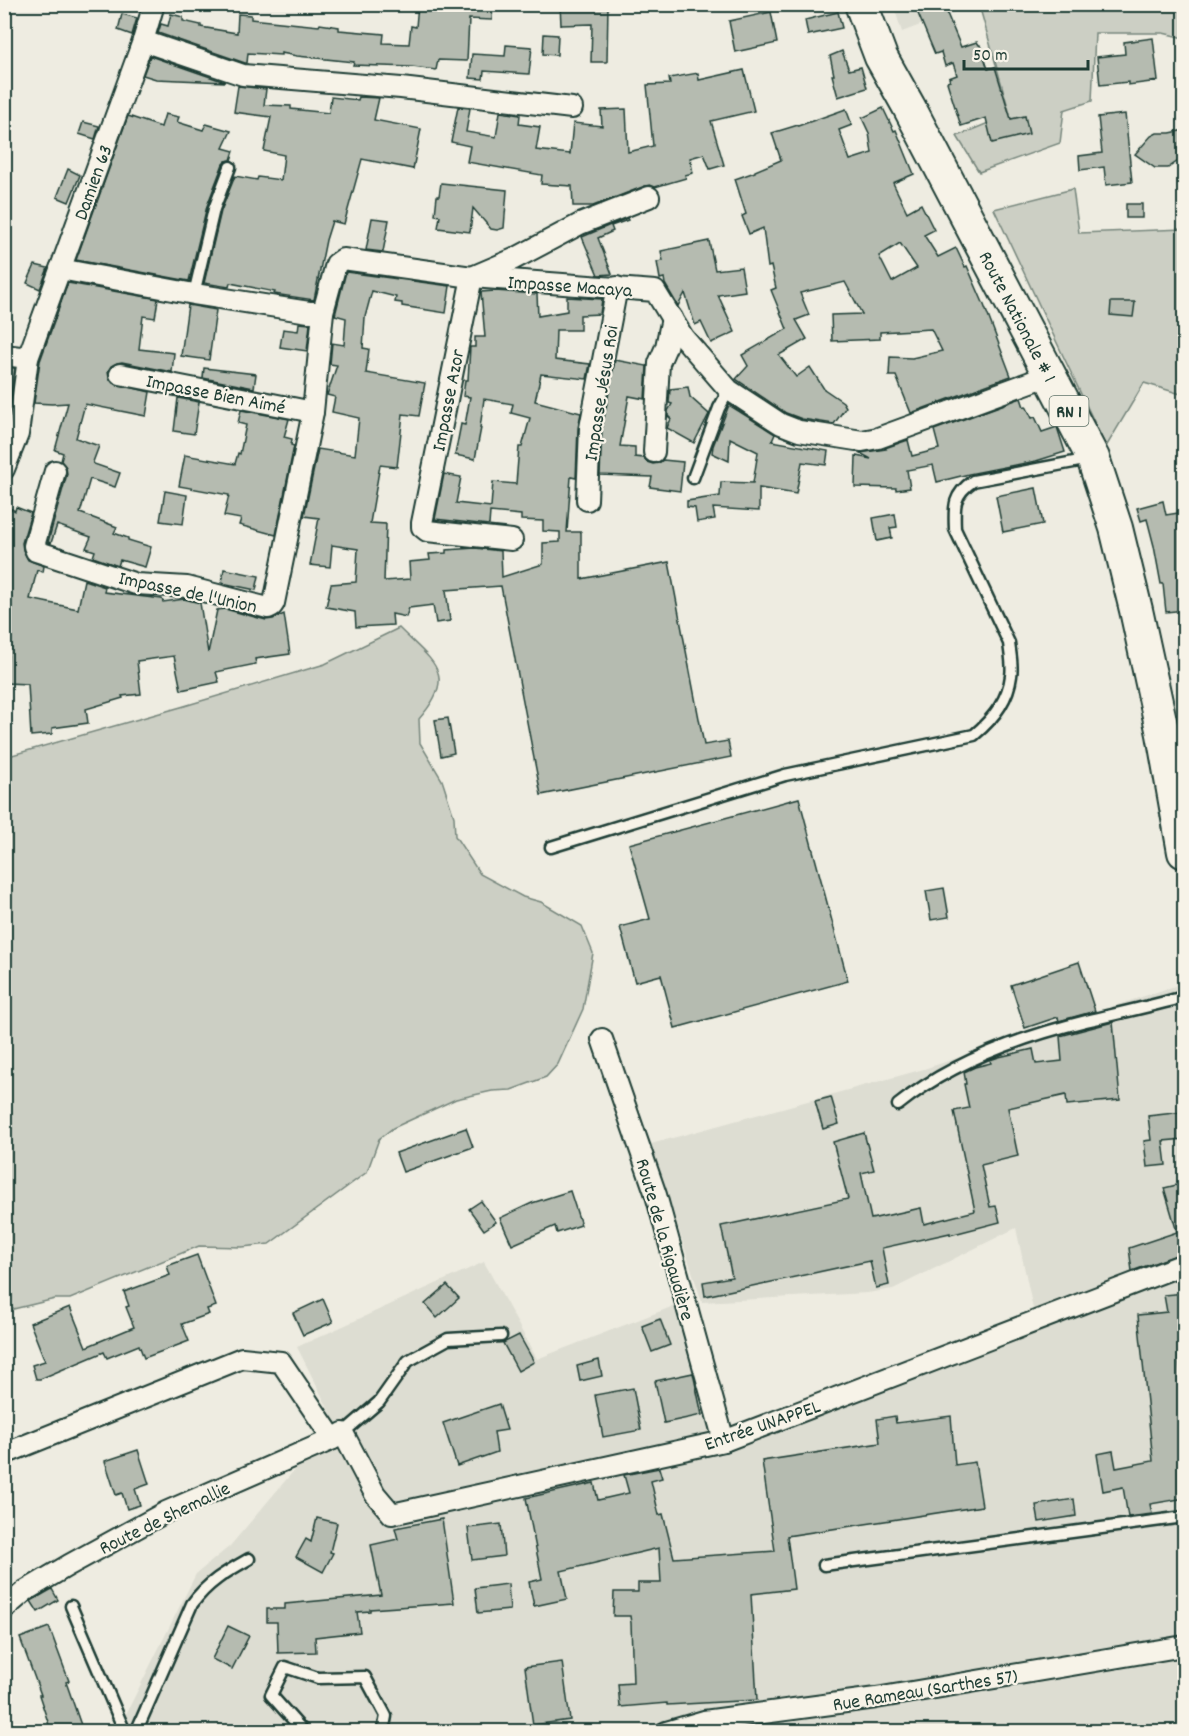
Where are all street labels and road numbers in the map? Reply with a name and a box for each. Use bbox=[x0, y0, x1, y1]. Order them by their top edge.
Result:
street label: Damien 63 bbox=[68, 141, 121, 225]
street label: Route Nationale # 1 bbox=[970, 247, 1062, 388]
street label: Impasse Macaya bbox=[507, 270, 634, 306]
street label: Impasse Jésus Roi bbox=[578, 323, 628, 463]
street label: Impasse Azor bbox=[426, 346, 474, 454]
street label: Impasse Bien Aimé bbox=[143, 369, 288, 423]
road number: RN 1 bbox=[1050, 396, 1088, 426]
street label: Impasse de l'Union bbox=[116, 566, 259, 622]
street label: Route de la Rigaudière bbox=[627, 1155, 700, 1324]
street label: Entrée UNAPPEL bbox=[701, 1394, 825, 1460]
street label: Route de Shemallie bbox=[95, 1476, 236, 1564]
street label: Rue Rameau (Sarthes 57) bbox=[831, 1664, 1020, 1720]

